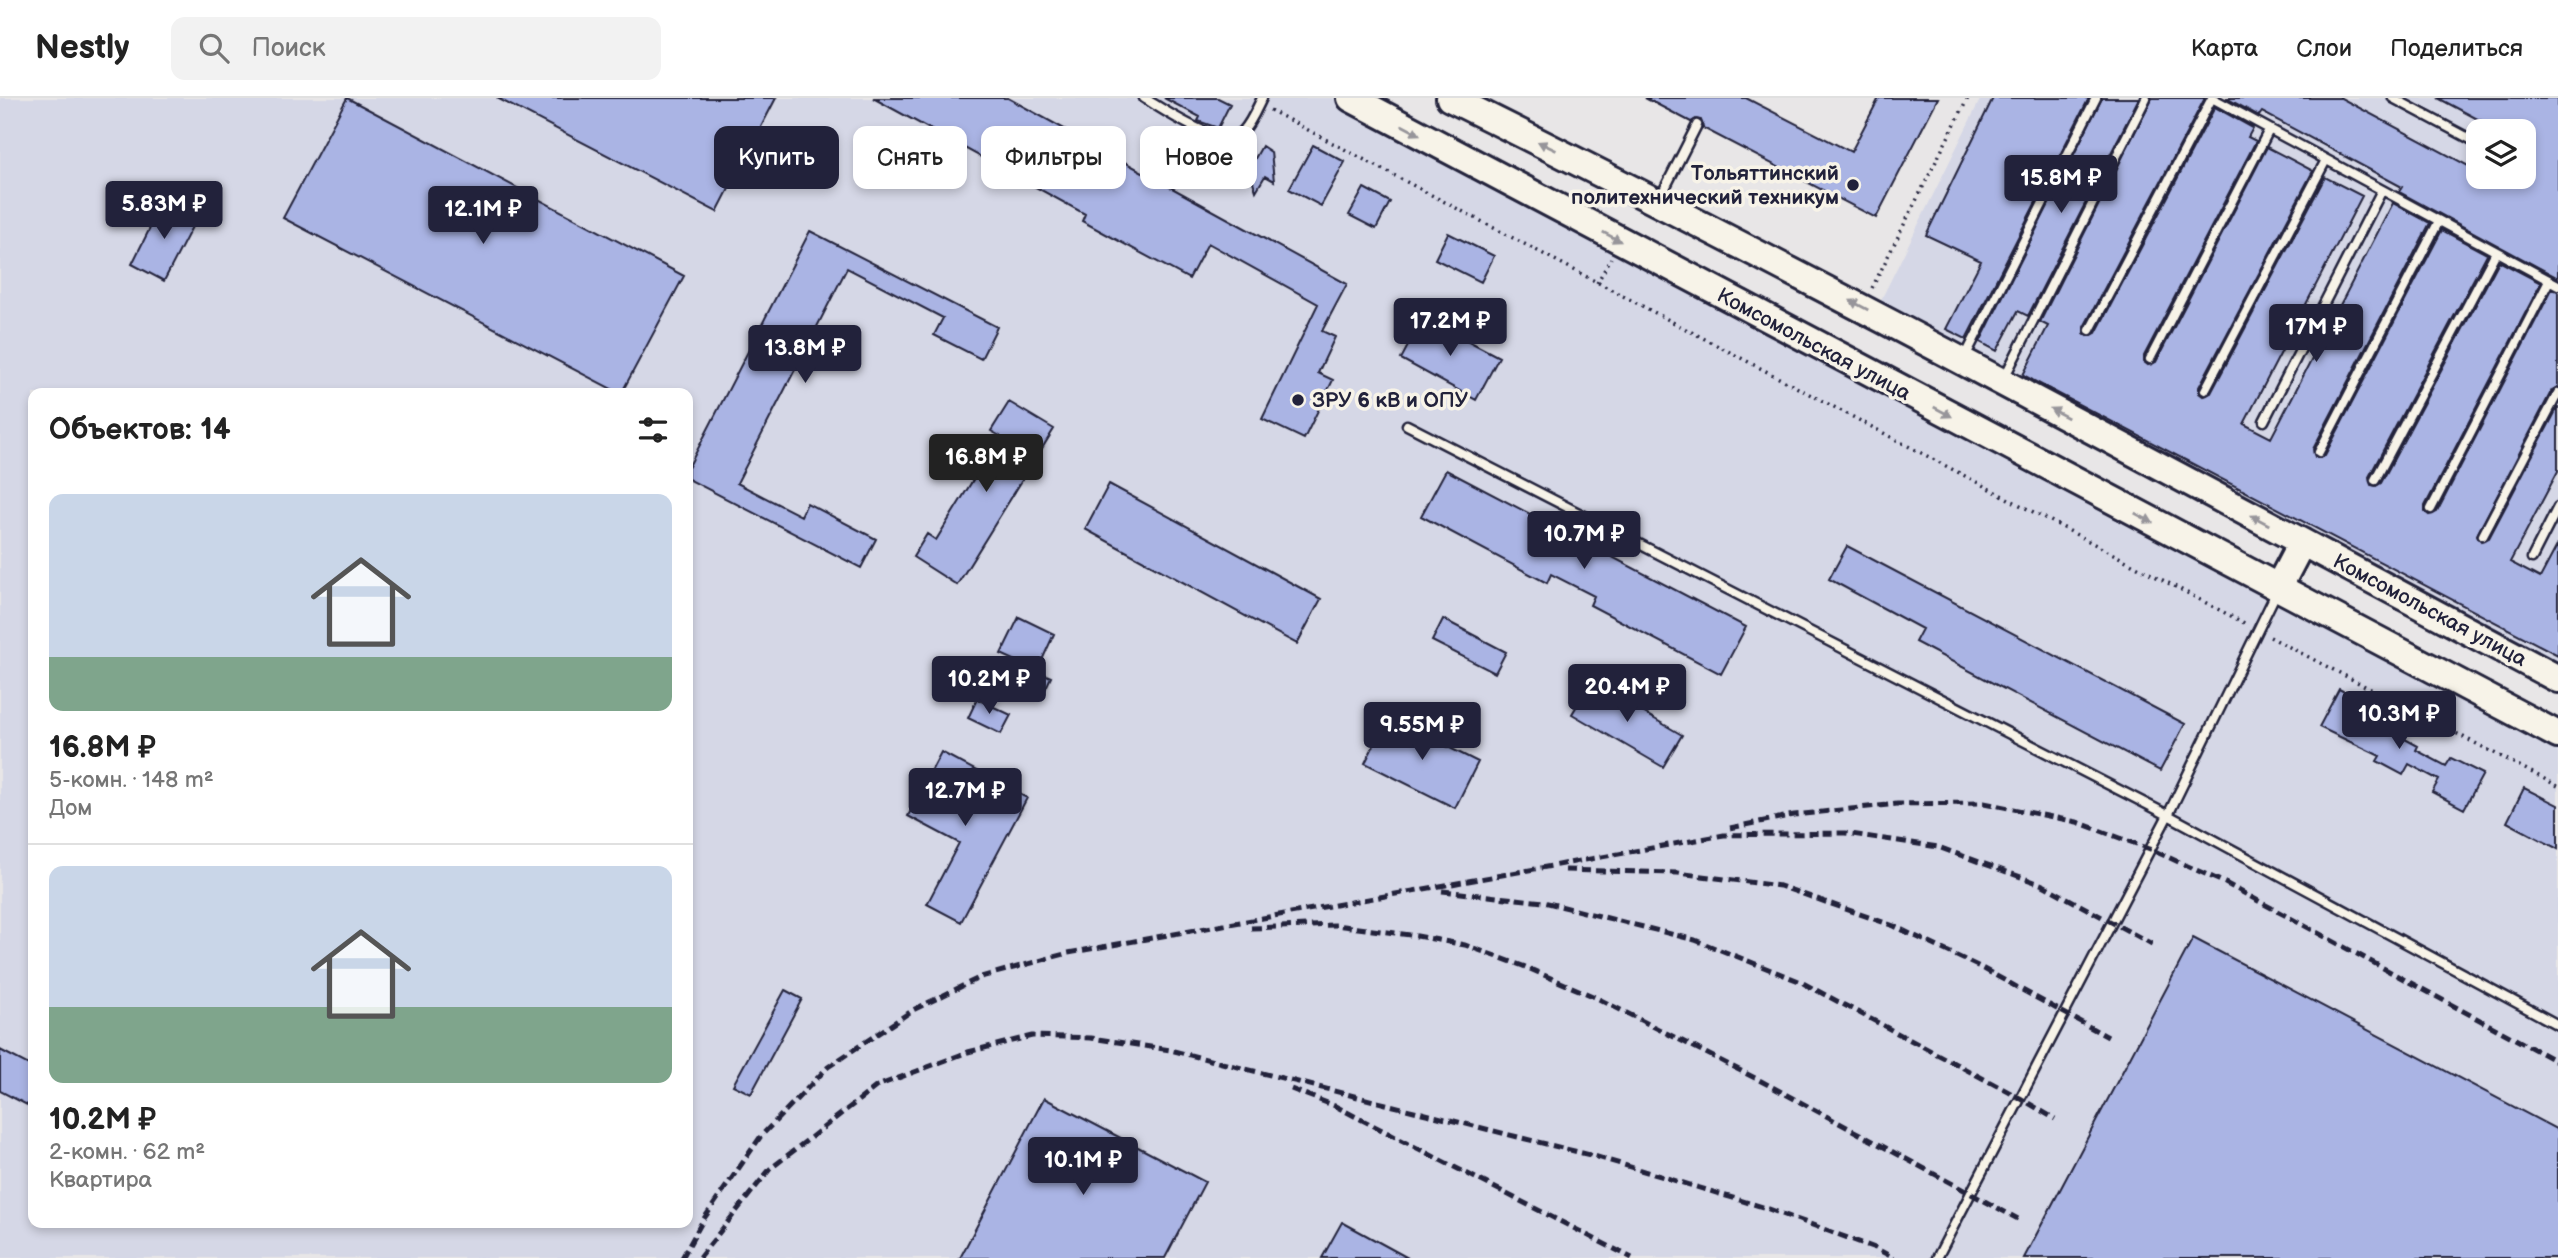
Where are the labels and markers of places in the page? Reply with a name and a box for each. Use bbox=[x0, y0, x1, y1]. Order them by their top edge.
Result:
pin: 15.8M ₽ bbox=[1996, 156, 2126, 215]
place label: Тольяттинский политехнический техникум bbox=[1571, 161, 1839, 210]
marker: Тольяттинский политехнический техникум bbox=[1845, 177, 1861, 193]
pin: 5.83M ₽ bbox=[99, 181, 229, 241]
pin: 12.1M ₽ bbox=[418, 186, 548, 246]
pin: 17.2M ₽ bbox=[1385, 299, 1515, 358]
pin: 17M ₽ bbox=[2267, 304, 2365, 364]
pin: 13.8M ₽ bbox=[740, 326, 870, 385]
place label: ЗРУ 6 кВ и ОПУ bbox=[1312, 388, 1469, 413]
marker: ЗРУ 6 кВ и ОПУ bbox=[1290, 392, 1306, 408]
pin: 16.8M ₽ bbox=[921, 434, 1051, 494]
pin: 10.7M ₽ bbox=[1519, 512, 1649, 571]
pin: 10.2M ₽ bbox=[924, 656, 1054, 716]
pin: 20.4M ₽ bbox=[1562, 664, 1692, 724]
pin: 10.3M ₽ bbox=[2334, 692, 2464, 751]
pin: 9.55M ₽ bbox=[1357, 702, 1487, 762]
pin: 12.7M ₽ bbox=[900, 768, 1030, 828]
pin: 10.1M ₽ bbox=[1018, 1138, 1148, 1197]

